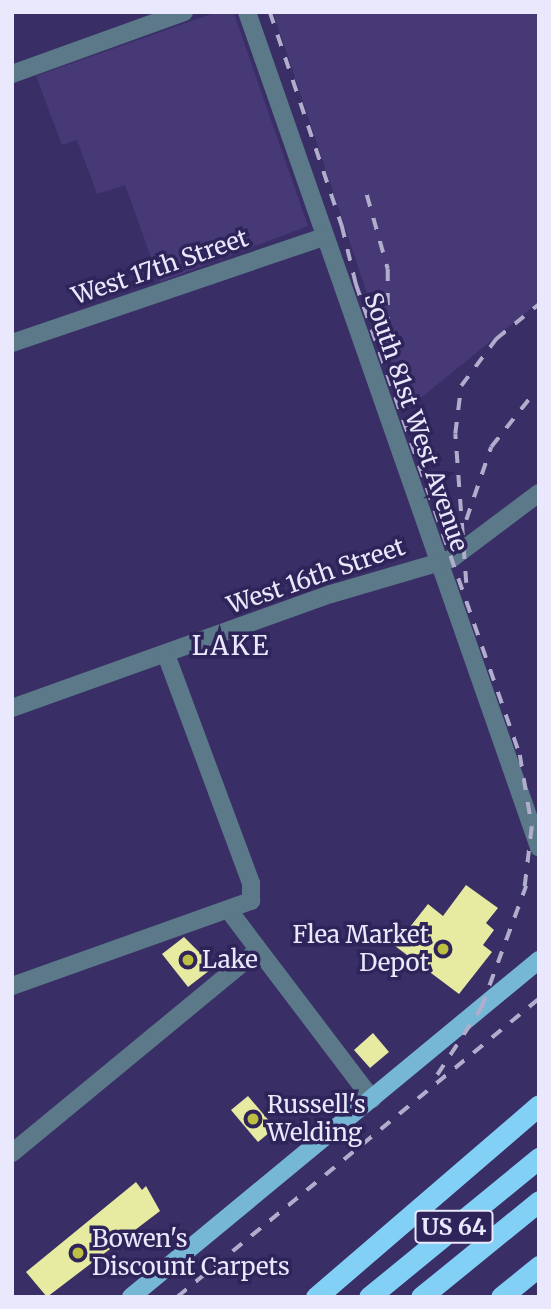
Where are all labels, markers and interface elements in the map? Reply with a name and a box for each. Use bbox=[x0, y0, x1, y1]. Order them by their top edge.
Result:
street label: West 17th Street bbox=[68, 223, 252, 311]
street label: South 81st West Avenue bbox=[358, 289, 474, 555]
street label: West 16th Street bbox=[223, 532, 409, 620]
district label: LAKE bbox=[192, 630, 270, 662]
place label: Flea Market Depot bbox=[292, 921, 429, 977]
marker: Flea Market Depot bbox=[435, 941, 451, 957]
place label: Lake bbox=[202, 946, 258, 974]
marker: Lake bbox=[180, 952, 196, 968]
place label: Russell's Welding bbox=[267, 1091, 366, 1147]
marker: Russell's Welding bbox=[245, 1111, 261, 1127]
road number: US 64 bbox=[414, 1208, 494, 1246]
place label: Bowen's Discount Carpets bbox=[92, 1225, 290, 1281]
marker: Bowen's Discount Carpets bbox=[70, 1245, 86, 1261]

